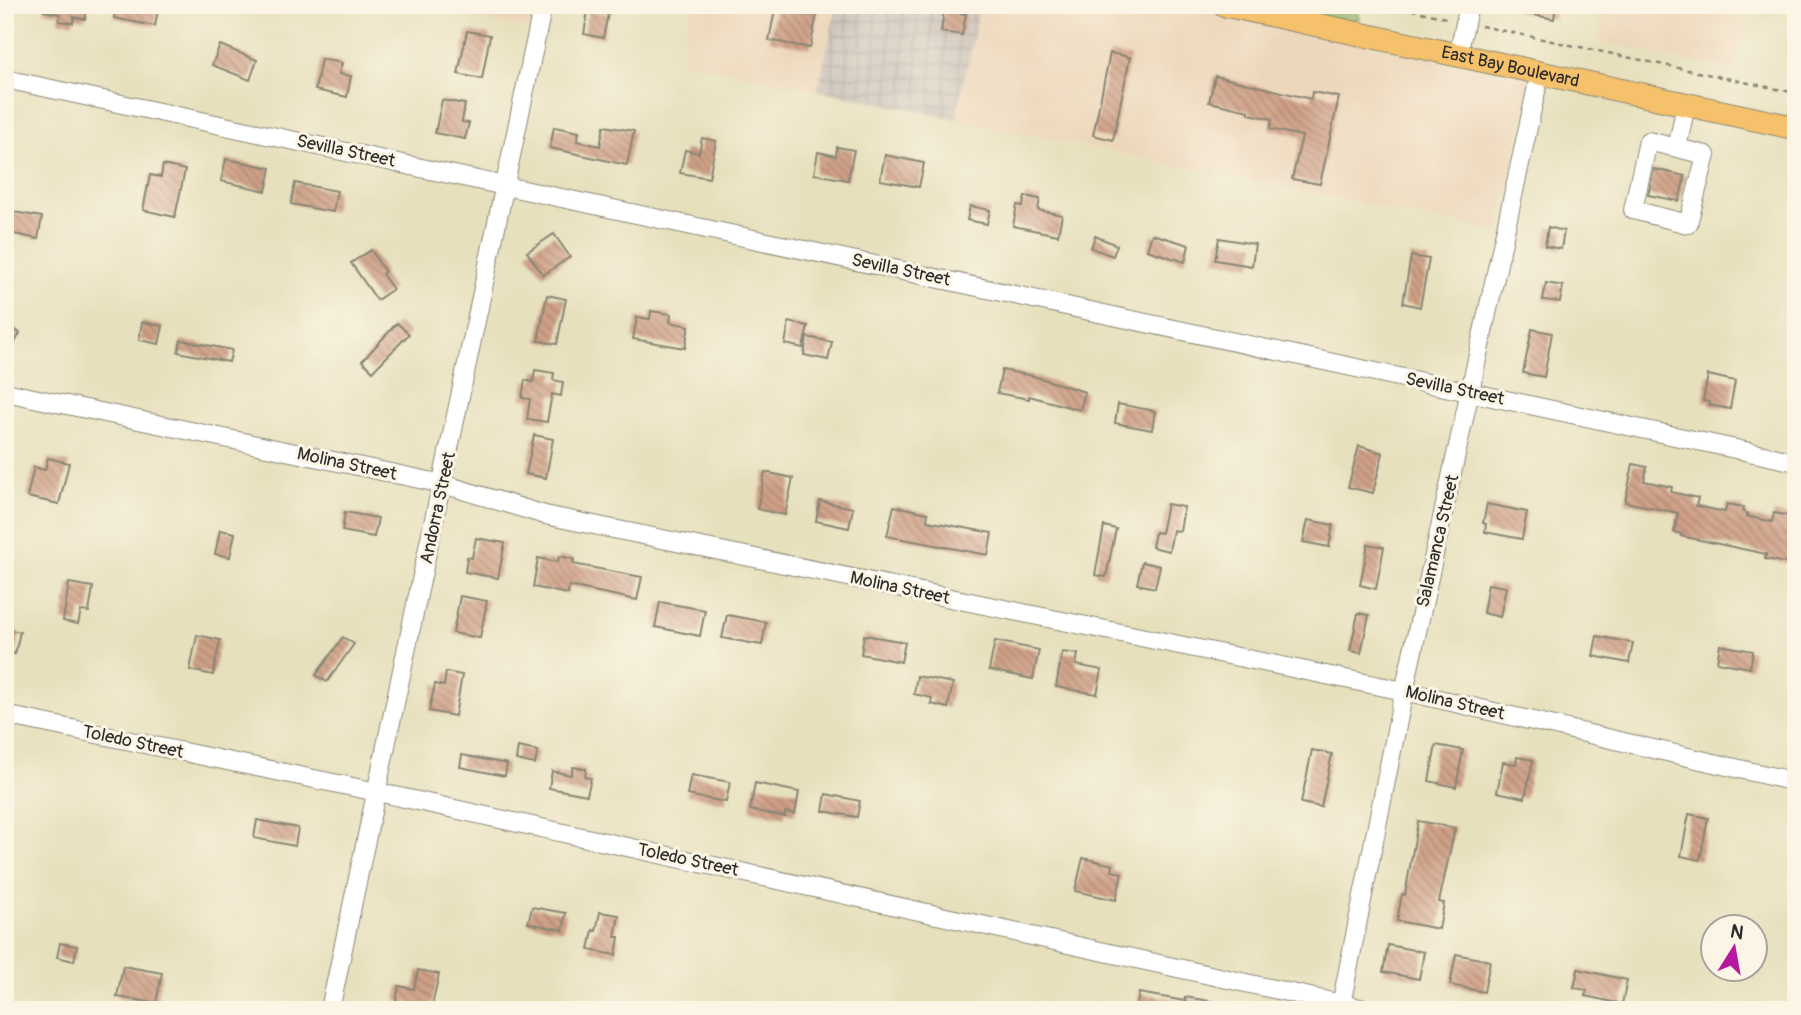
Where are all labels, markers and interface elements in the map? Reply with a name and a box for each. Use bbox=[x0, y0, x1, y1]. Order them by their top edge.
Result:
street label: East Bay Boulevard bbox=[1439, 40, 1582, 93]
street label: Sevilla Street bbox=[295, 129, 398, 173]
street label: Sevilla Street bbox=[850, 248, 953, 292]
street label: Sevilla Street bbox=[1404, 367, 1507, 411]
street label: Molina Street bbox=[295, 442, 400, 486]
street label: Andorra Street bbox=[415, 449, 461, 566]
street label: Salamanca Street bbox=[1412, 472, 1465, 610]
street label: Molina Street bbox=[848, 566, 953, 610]
street label: Molina Street bbox=[1403, 680, 1508, 726]
street label: Toledo Street bbox=[80, 720, 186, 764]
street label: Toledo Street bbox=[635, 838, 741, 882]
north arrow bbox=[1700, 914, 1770, 984]
text: N bbox=[1728, 919, 1746, 945]

